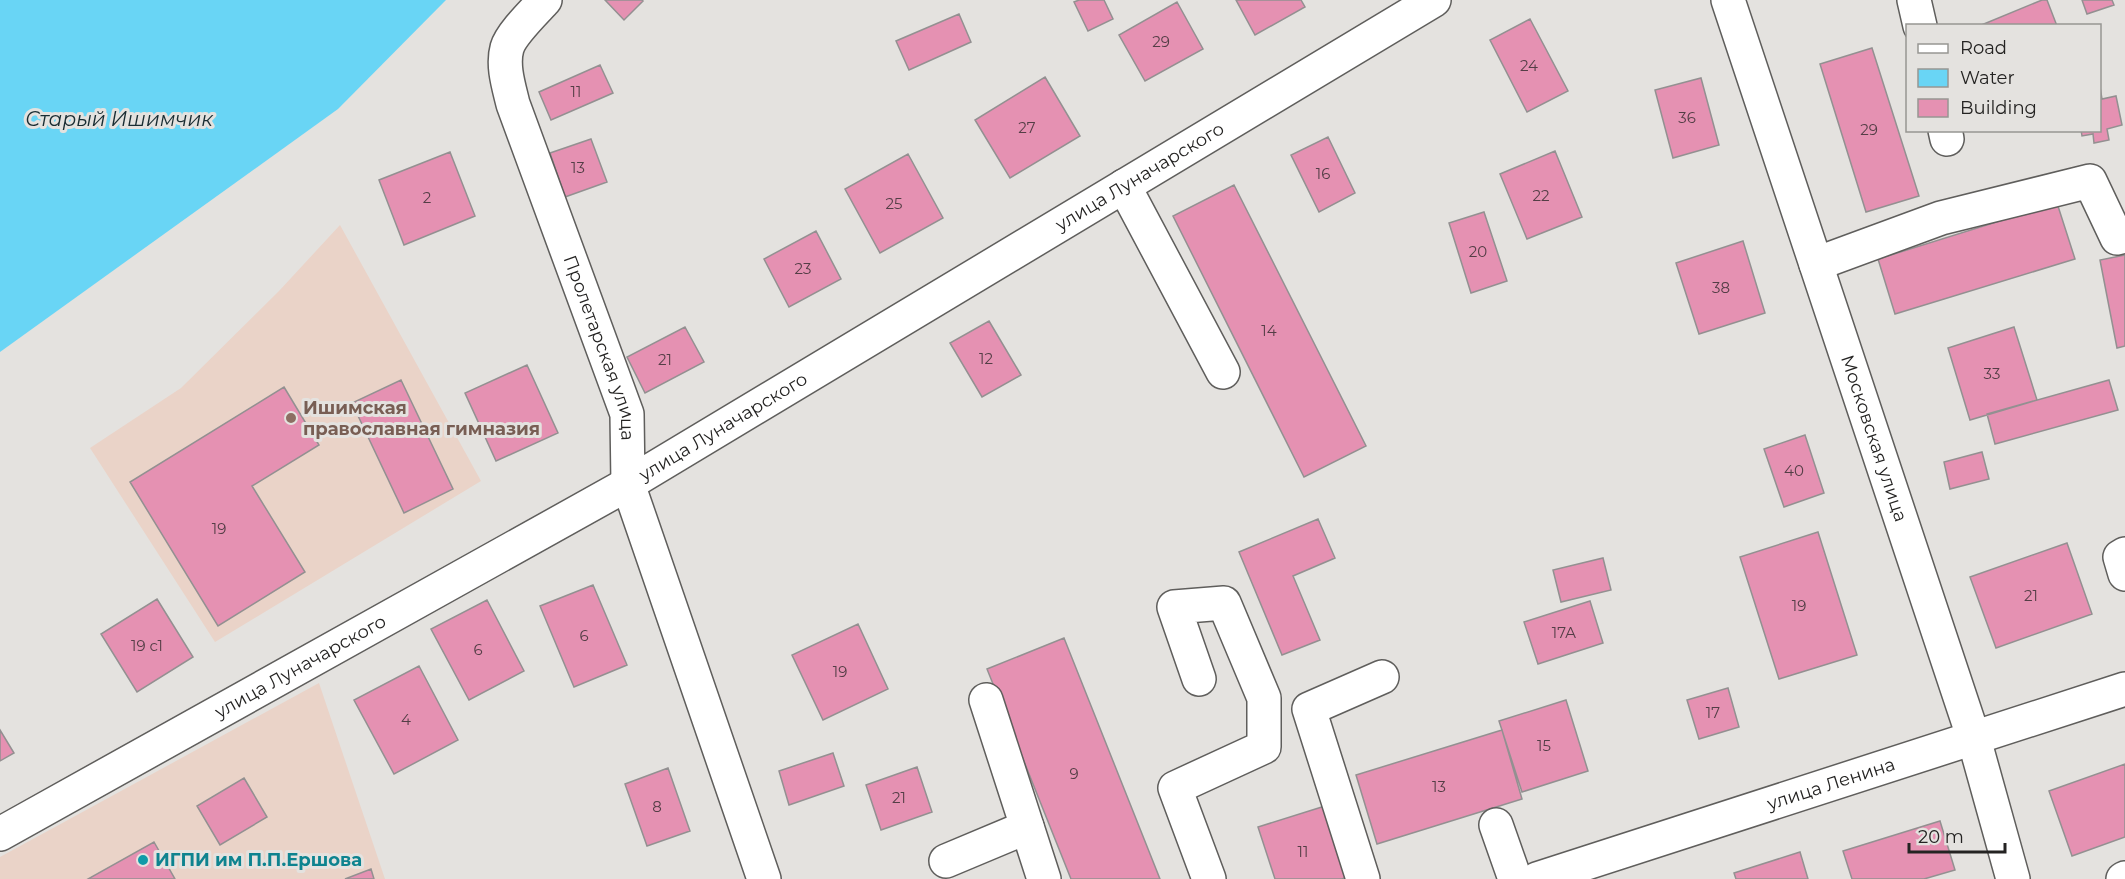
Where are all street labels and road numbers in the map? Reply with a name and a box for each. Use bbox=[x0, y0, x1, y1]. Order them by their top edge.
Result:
street label: улица Луначарского bbox=[1051, 118, 1228, 236]
street label: Пролетарская улица bbox=[559, 252, 639, 441]
street label: Московская улица bbox=[1836, 352, 1912, 525]
street label: улица Луначарского bbox=[634, 368, 812, 486]
street label: улица Луначарского bbox=[210, 610, 390, 724]
street label: улица Ленина bbox=[1763, 753, 1898, 815]

